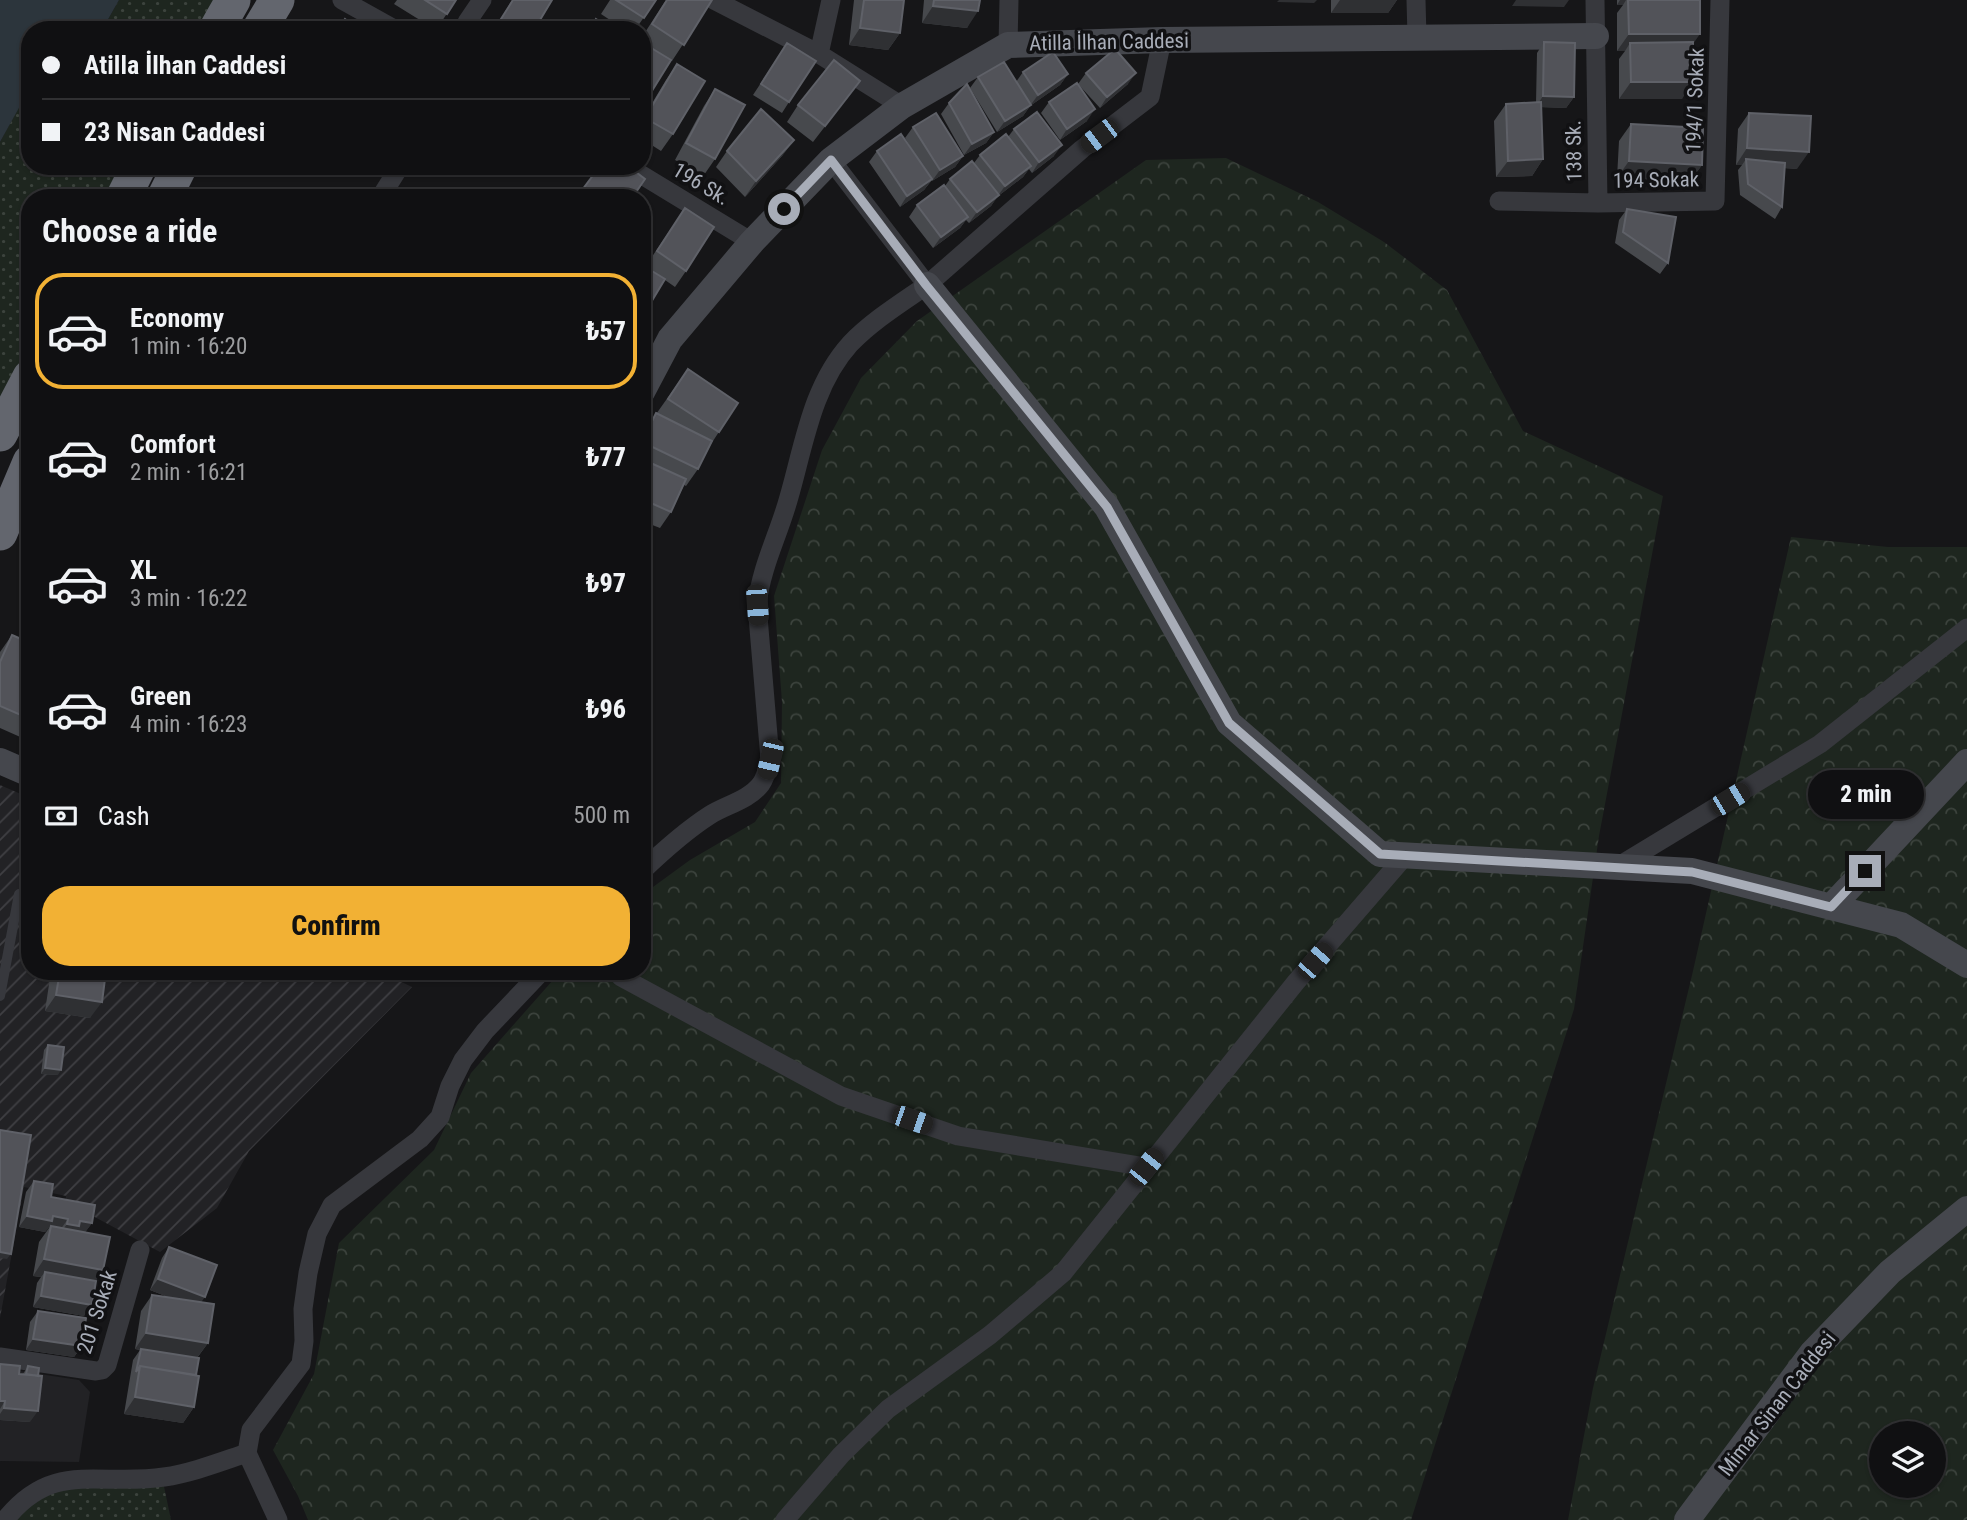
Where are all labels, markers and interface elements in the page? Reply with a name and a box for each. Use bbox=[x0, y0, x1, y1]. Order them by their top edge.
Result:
street label: Atilla İlhan Caddesi bbox=[1029, 29, 1189, 55]
street label: 194/1 Sokak bbox=[1681, 47, 1709, 153]
text: Atilla İlhan Caddesi bbox=[84, 50, 286, 80]
car bbox=[1076, 115, 1123, 157]
text: 23 Nisan Caddesi bbox=[84, 117, 265, 147]
street label: 138 Sk. bbox=[1561, 120, 1587, 182]
street label: 196 Sk. bbox=[668, 158, 734, 210]
street label: 194 Sokak bbox=[1613, 167, 1700, 193]
route start bbox=[768, 193, 800, 225]
text: Choose a ride bbox=[42, 212, 217, 250]
icon: car bbox=[46, 300, 109, 363]
text: Economy bbox=[130, 303, 224, 333]
text: ₺57 bbox=[585, 316, 626, 346]
text: 1 min · 16:20 bbox=[130, 333, 247, 360]
icon: car bbox=[46, 426, 109, 489]
text: Comfort bbox=[130, 429, 216, 459]
text: ₺77 bbox=[585, 442, 626, 472]
text: 2 min · 16:21 bbox=[130, 459, 247, 486]
icon: car bbox=[46, 552, 109, 615]
text: XL bbox=[130, 555, 157, 585]
text: ₺97 bbox=[585, 568, 626, 598]
car bbox=[746, 583, 769, 627]
text: 3 min · 16:22 bbox=[130, 585, 247, 612]
icon: car bbox=[46, 678, 109, 741]
text: Green bbox=[130, 681, 191, 711]
text: ₺96 bbox=[585, 694, 626, 724]
text: 4 min · 16:23 bbox=[130, 711, 247, 738]
car bbox=[756, 736, 785, 782]
callout: 2 min bbox=[1807, 770, 1923, 818]
car bbox=[1707, 779, 1754, 819]
text: 2 min bbox=[1840, 781, 1892, 808]
icon: cash bbox=[42, 797, 80, 835]
text: Cash bbox=[98, 801, 150, 831]
text: 500 m bbox=[573, 802, 630, 829]
route end bbox=[1849, 855, 1881, 887]
button: Confirm bbox=[42, 886, 630, 966]
car bbox=[1294, 938, 1337, 984]
car bbox=[889, 1103, 936, 1137]
car bbox=[1125, 1144, 1168, 1190]
street label: 201 Sokak bbox=[72, 1267, 122, 1357]
street label: Mimar Sinan Caddesi bbox=[1713, 1327, 1841, 1481]
map controls bbox=[1869, 1421, 1946, 1498]
button: layers bbox=[1869, 1421, 1946, 1498]

